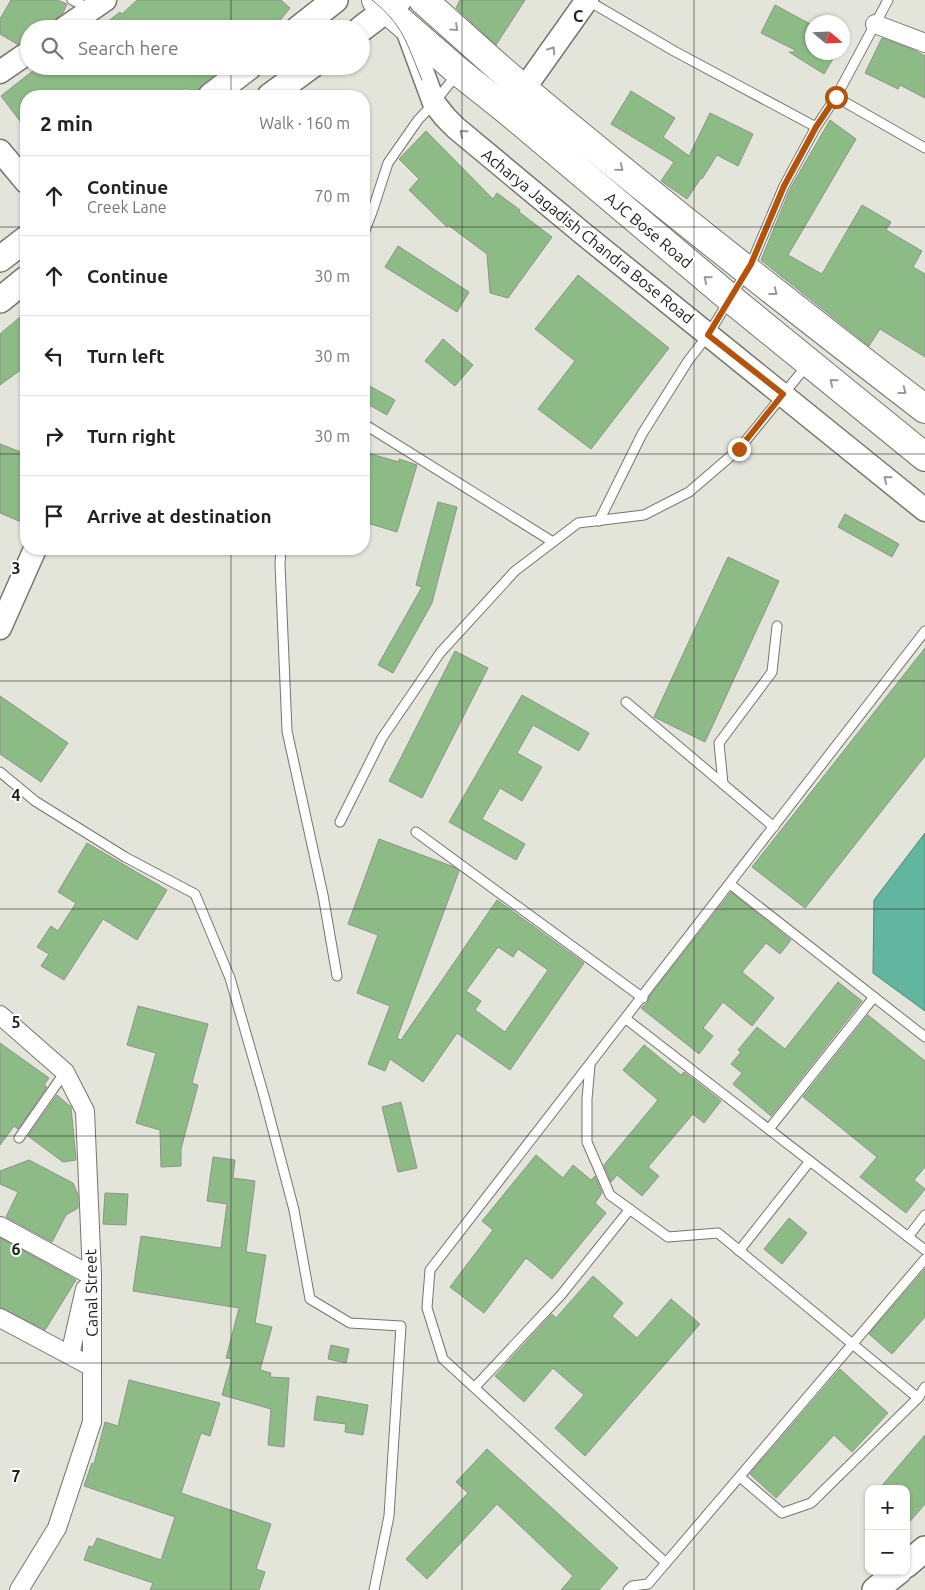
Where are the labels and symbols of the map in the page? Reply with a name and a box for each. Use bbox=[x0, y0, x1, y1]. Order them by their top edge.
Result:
text: C bbox=[573, 7, 583, 25]
north arrow bbox=[805, 15, 850, 60]
one-way arrow bbox=[449, 22, 458, 31]
one-way arrow bbox=[546, 46, 555, 56]
route start bbox=[825, 86, 848, 109]
one-way arrow bbox=[459, 130, 468, 139]
street label: Acharya Jagadish Chandra Bose Road bbox=[479, 145, 697, 327]
one-way arrow bbox=[615, 162, 624, 171]
street label: AJC Bose Road bbox=[602, 188, 696, 272]
one-way arrow bbox=[704, 276, 713, 285]
one-way arrow bbox=[768, 286, 778, 295]
one-way arrow bbox=[830, 378, 839, 387]
one-way arrow bbox=[897, 386, 906, 394]
route end bbox=[728, 438, 751, 461]
one-way arrow bbox=[884, 477, 893, 485]
text: 3 bbox=[11, 559, 21, 577]
text: 4 bbox=[11, 786, 21, 804]
text: 5 bbox=[11, 1013, 21, 1031]
text: 6 bbox=[11, 1240, 21, 1258]
street label: Canal Street bbox=[81, 1248, 101, 1337]
text: 7 bbox=[11, 1467, 21, 1485]

